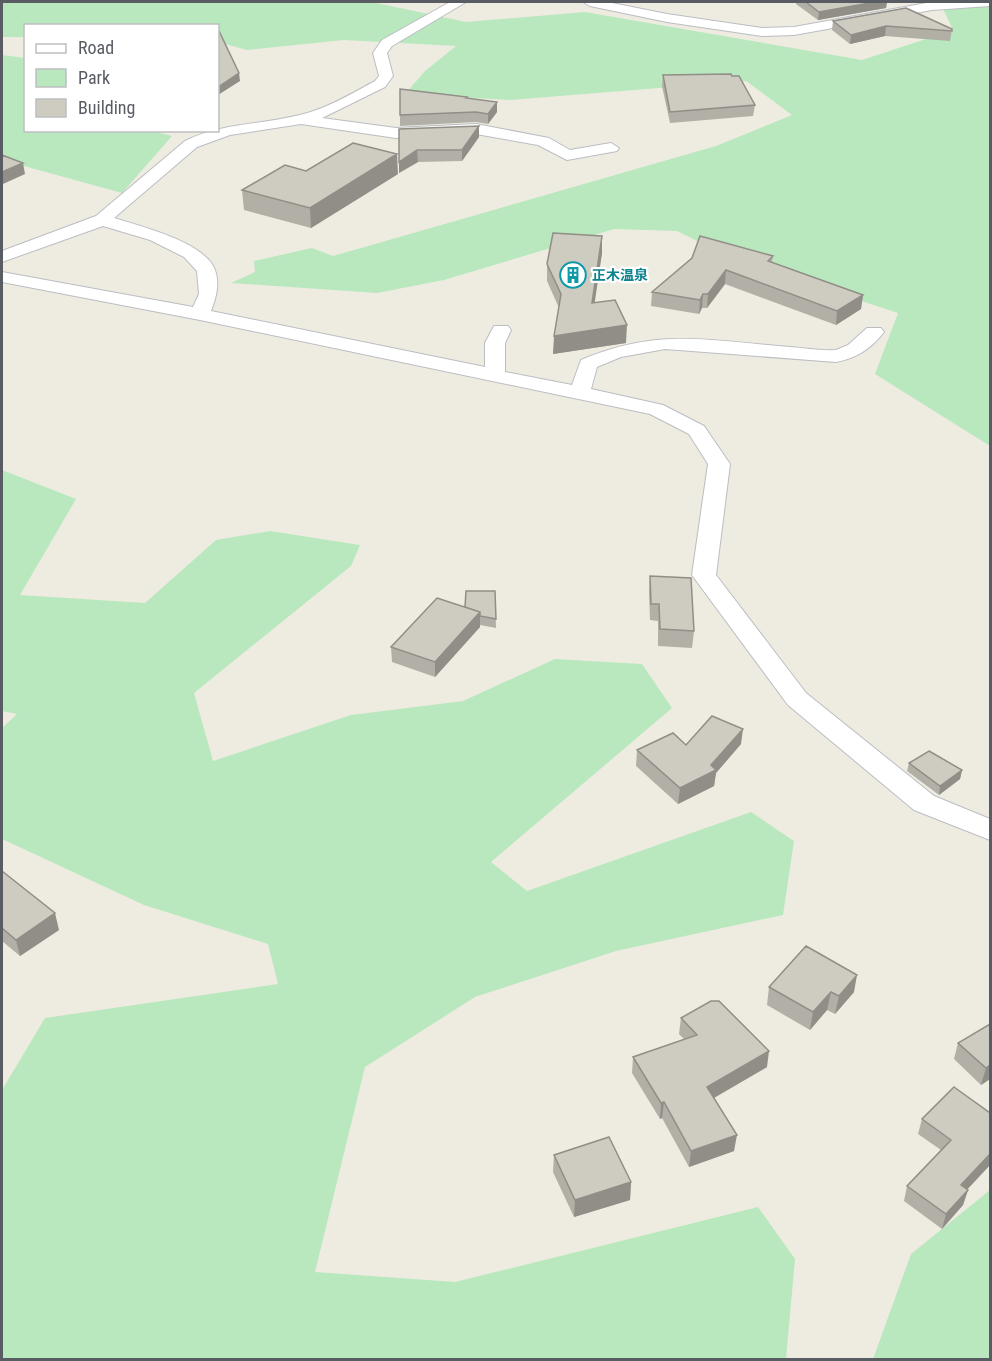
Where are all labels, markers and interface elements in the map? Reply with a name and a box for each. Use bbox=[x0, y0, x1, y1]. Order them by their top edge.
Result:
legend bbox=[24, 24, 219, 132]
text: Road bbox=[78, 37, 114, 58]
text: Park bbox=[78, 67, 110, 88]
text: Building bbox=[78, 97, 135, 118]
building icon: 正木温泉 bbox=[558, 260, 588, 290]
place label: 正木温泉 bbox=[592, 267, 648, 283]

